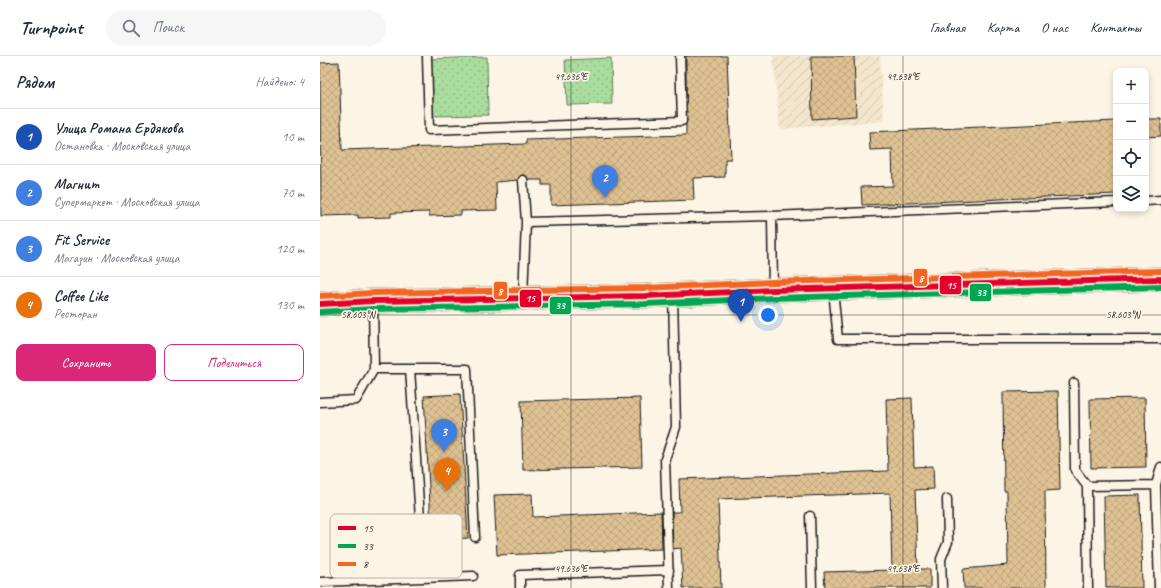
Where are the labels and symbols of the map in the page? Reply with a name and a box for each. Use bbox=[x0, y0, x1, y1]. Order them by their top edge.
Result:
text: 49.636°E bbox=[555, 70, 589, 83]
text: 49.638°E bbox=[887, 70, 921, 83]
pin: 2 bbox=[592, 165, 618, 198]
line badge: 8 bbox=[913, 268, 928, 287]
text: 8 bbox=[919, 271, 926, 285]
line badge: 15 bbox=[939, 275, 962, 295]
text: 15 bbox=[946, 278, 957, 292]
line badge: 8 bbox=[493, 281, 508, 300]
line badge: 33 bbox=[969, 283, 992, 302]
text: 8 bbox=[498, 284, 505, 298]
text: 33 bbox=[976, 285, 987, 299]
line badge: 15 bbox=[519, 289, 542, 308]
pin: 1 bbox=[728, 289, 754, 322]
text: 15 bbox=[525, 291, 536, 305]
line badge: 33 bbox=[549, 296, 572, 315]
text: 33 bbox=[555, 298, 566, 312]
your location bbox=[758, 305, 778, 325]
text: 58.603°N bbox=[341, 308, 377, 321]
text: 58.603°N bbox=[1106, 308, 1142, 321]
pin: 3 bbox=[431, 419, 457, 452]
pin: 4 bbox=[434, 458, 460, 491]
legend bbox=[330, 514, 462, 578]
text: 15 bbox=[363, 521, 374, 535]
text: 33 bbox=[363, 539, 374, 553]
text: 8 bbox=[363, 557, 369, 571]
text: 49.636°E bbox=[555, 562, 589, 575]
text: 49.638°E bbox=[887, 562, 921, 575]

